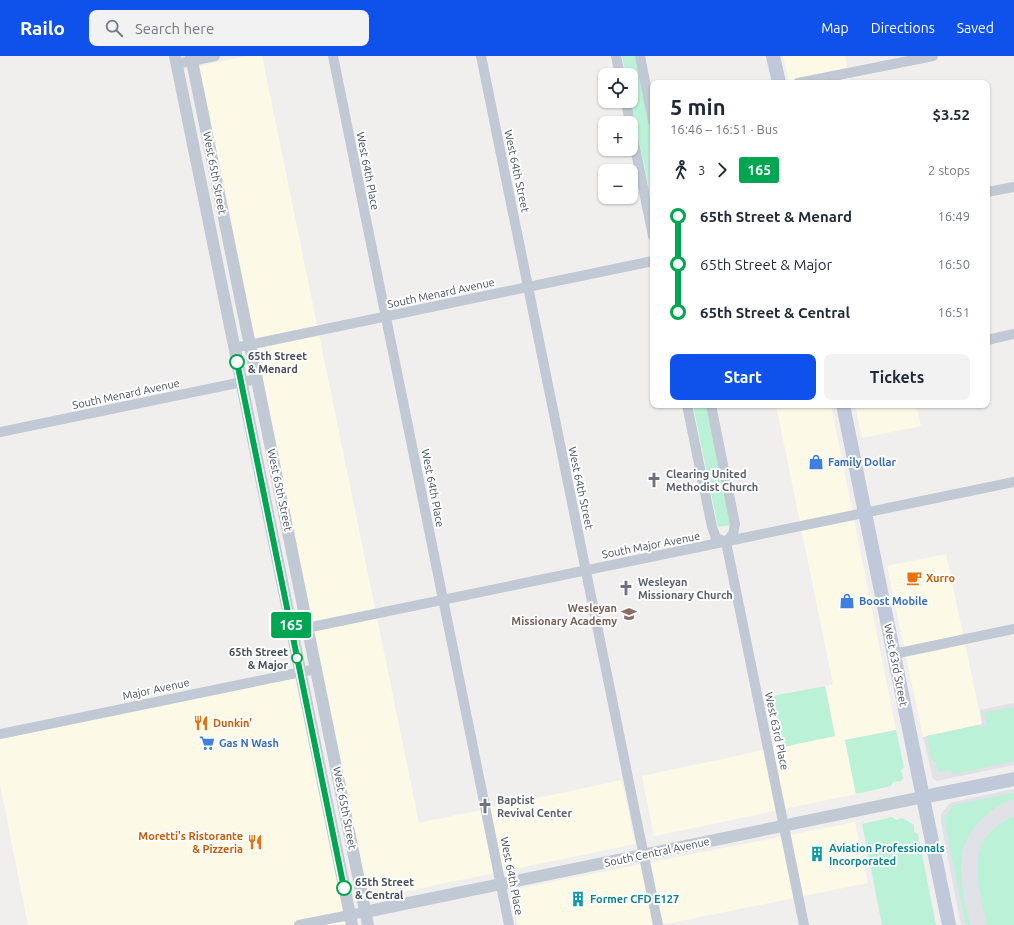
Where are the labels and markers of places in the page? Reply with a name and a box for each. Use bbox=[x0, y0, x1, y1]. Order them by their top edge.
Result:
place label: 65th Street & Menard bbox=[248, 350, 307, 375]
marker: 65th Street & Menard bbox=[229, 354, 245, 370]
shop icon: Family Dollar bbox=[807, 453, 825, 471]
place label: Family Dollar bbox=[828, 456, 896, 468]
place label: Clearing United Methodist Church bbox=[666, 468, 758, 493]
church icon: Clearing United Methodist Church bbox=[645, 471, 663, 489]
cafe icon: Xurro bbox=[905, 569, 923, 587]
place label: Xurro bbox=[926, 572, 955, 584]
place label: Wesleyan Missionary Church bbox=[638, 576, 733, 601]
church icon: Wesleyan Missionary Church bbox=[617, 579, 635, 597]
shop icon: Boost Mobile bbox=[838, 592, 856, 610]
place label: Boost Mobile bbox=[859, 595, 928, 607]
place label: Wesleyan Missionary Academy bbox=[511, 602, 617, 627]
school or university icon: Wesleyan Missionary Academy bbox=[620, 605, 638, 623]
place label: 65th Street & Major bbox=[229, 646, 288, 671]
marker: 65th Street & Major bbox=[291, 652, 303, 664]
restaurant icon: Dunkin' bbox=[192, 714, 210, 732]
place label: Dunkin' bbox=[213, 717, 252, 729]
supermarket icon: Gas N Wash bbox=[198, 734, 216, 752]
place label: Gas N Wash bbox=[219, 737, 279, 749]
place label: Baptist Revival Center bbox=[497, 794, 572, 819]
church icon: Baptist Revival Center bbox=[476, 797, 494, 815]
place label: Moretti's Ristorante & Pizzeria bbox=[138, 830, 243, 855]
restaurant icon: Moretti's Ristorante & Pizzeria bbox=[246, 833, 264, 851]
place label: Aviation Professionals Incorporated bbox=[829, 842, 945, 867]
building icon: Aviation Professionals Incorporated bbox=[808, 845, 826, 863]
place label: 65th Street & Central bbox=[355, 876, 414, 901]
marker: 65th Street & Central bbox=[336, 880, 352, 896]
building icon: Former CFD E127 bbox=[569, 890, 587, 908]
place label: Former CFD E127 bbox=[590, 893, 679, 905]

